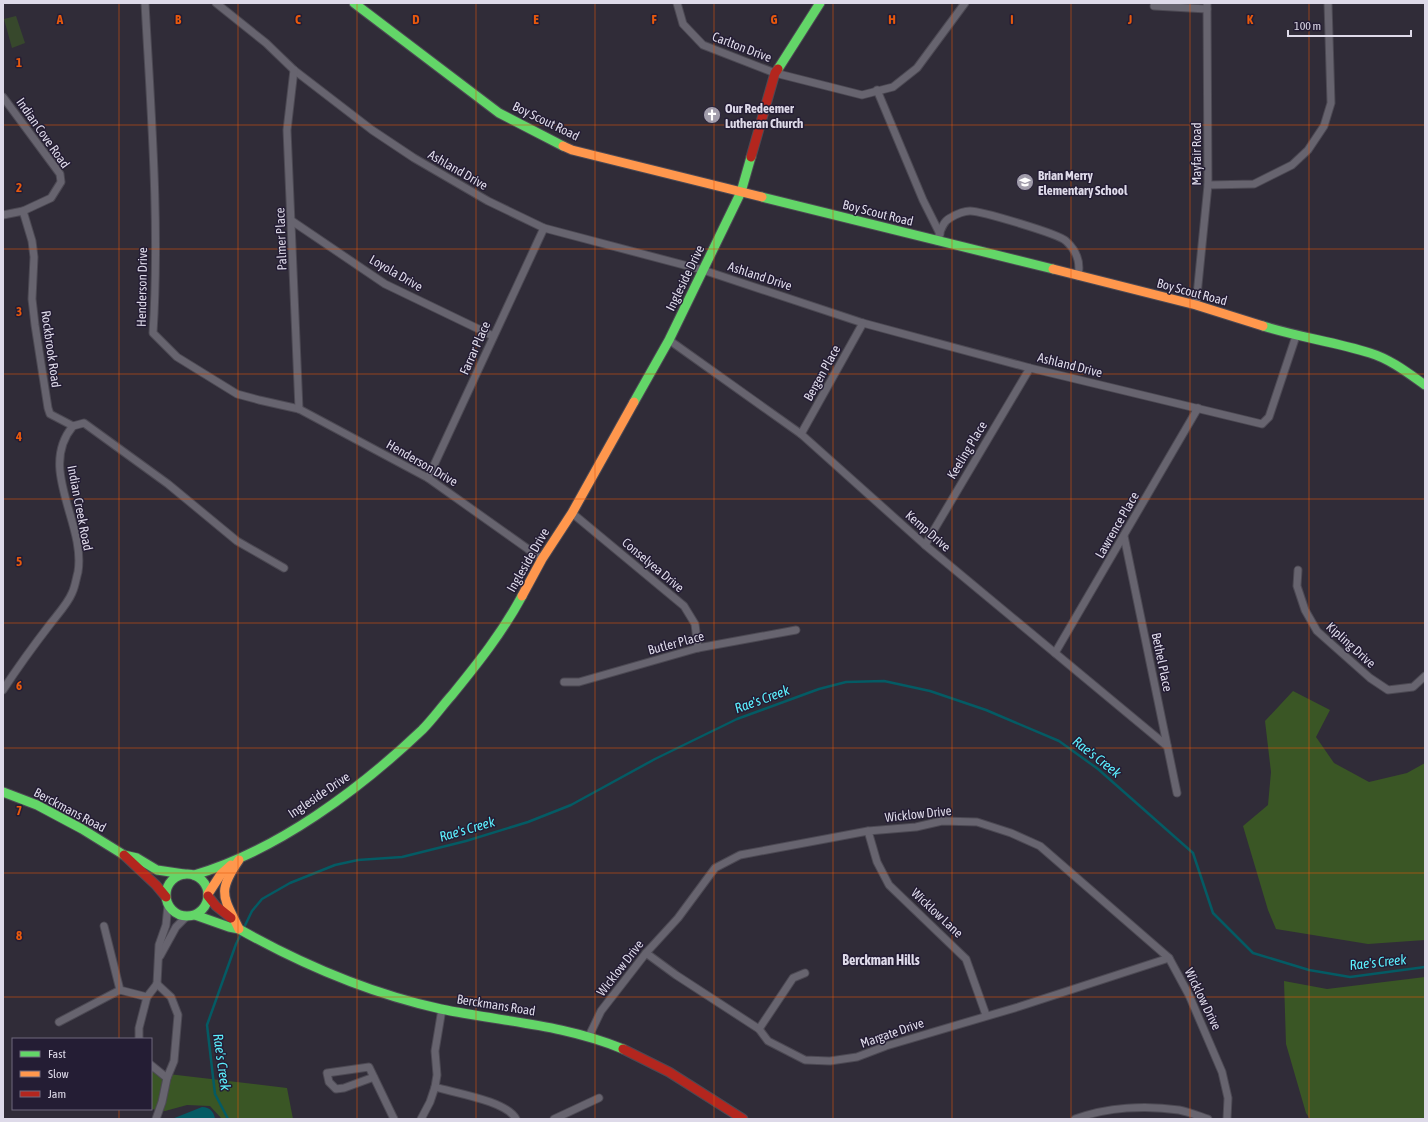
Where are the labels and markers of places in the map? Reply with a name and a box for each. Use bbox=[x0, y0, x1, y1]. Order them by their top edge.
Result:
place label: Our Redeemer Lutheran Church bbox=[725, 101, 803, 131]
church icon: Our Redeemer Lutheran Church bbox=[702, 105, 722, 125]
place label: Brian Merry Elementary School bbox=[1038, 168, 1128, 198]
school or university icon: Brian Merry Elementary School bbox=[1015, 172, 1035, 192]

